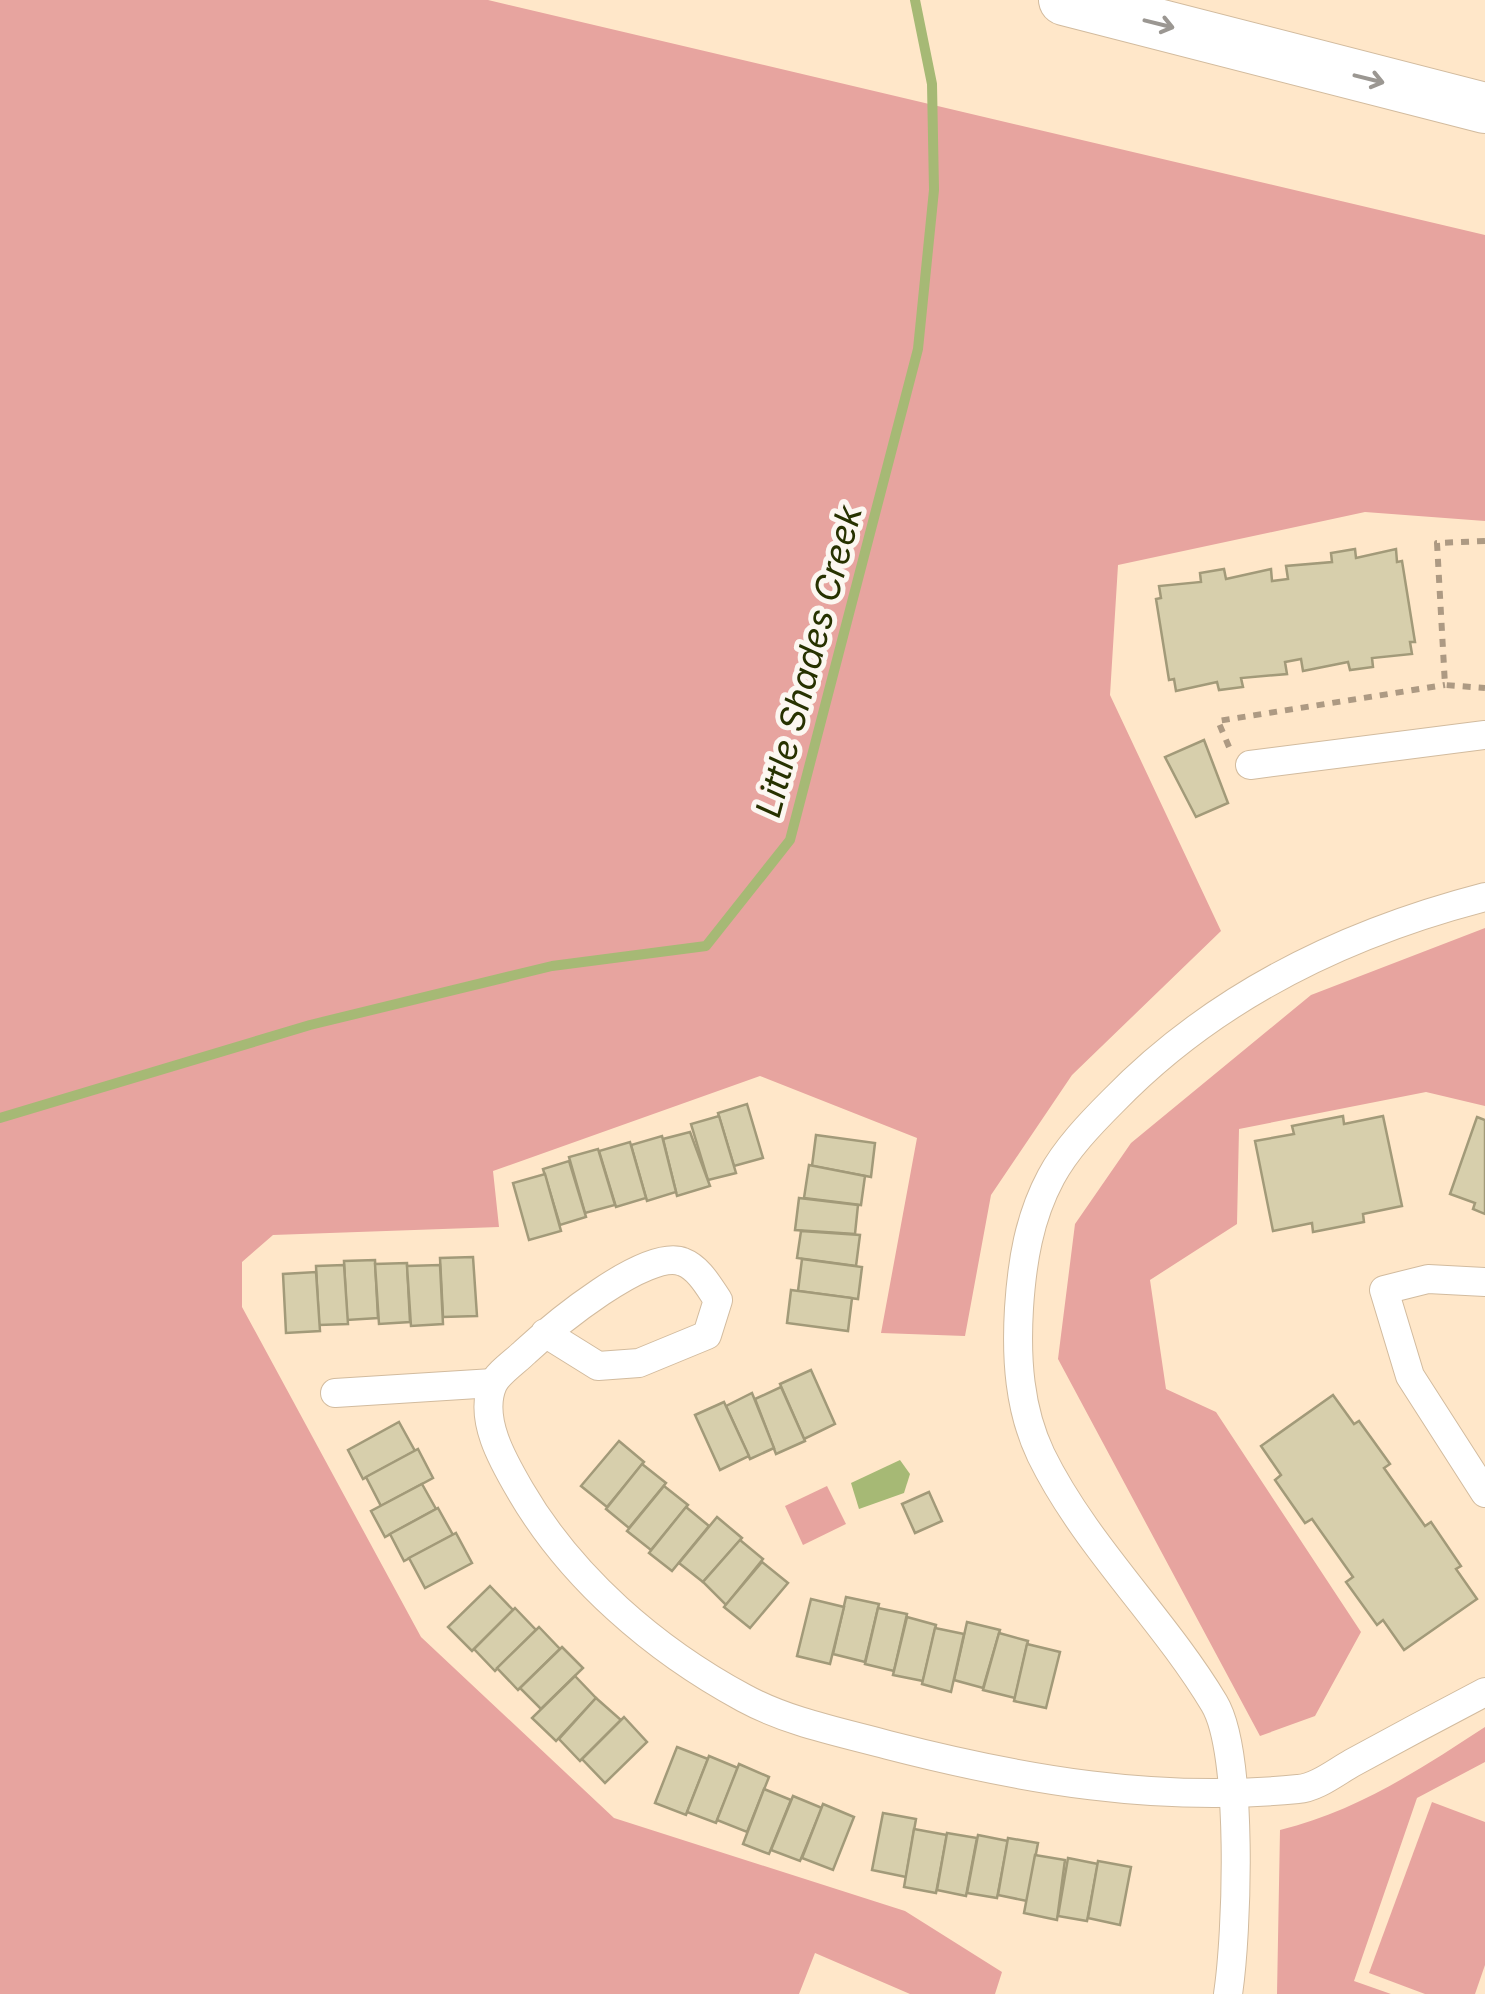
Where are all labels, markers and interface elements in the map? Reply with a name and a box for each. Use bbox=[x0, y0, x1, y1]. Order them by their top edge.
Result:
one-way arrow bbox=[1143, 16, 1174, 35]
one-way arrow bbox=[1353, 70, 1385, 89]
water label: Little Shades Creek bbox=[746, 500, 870, 821]

